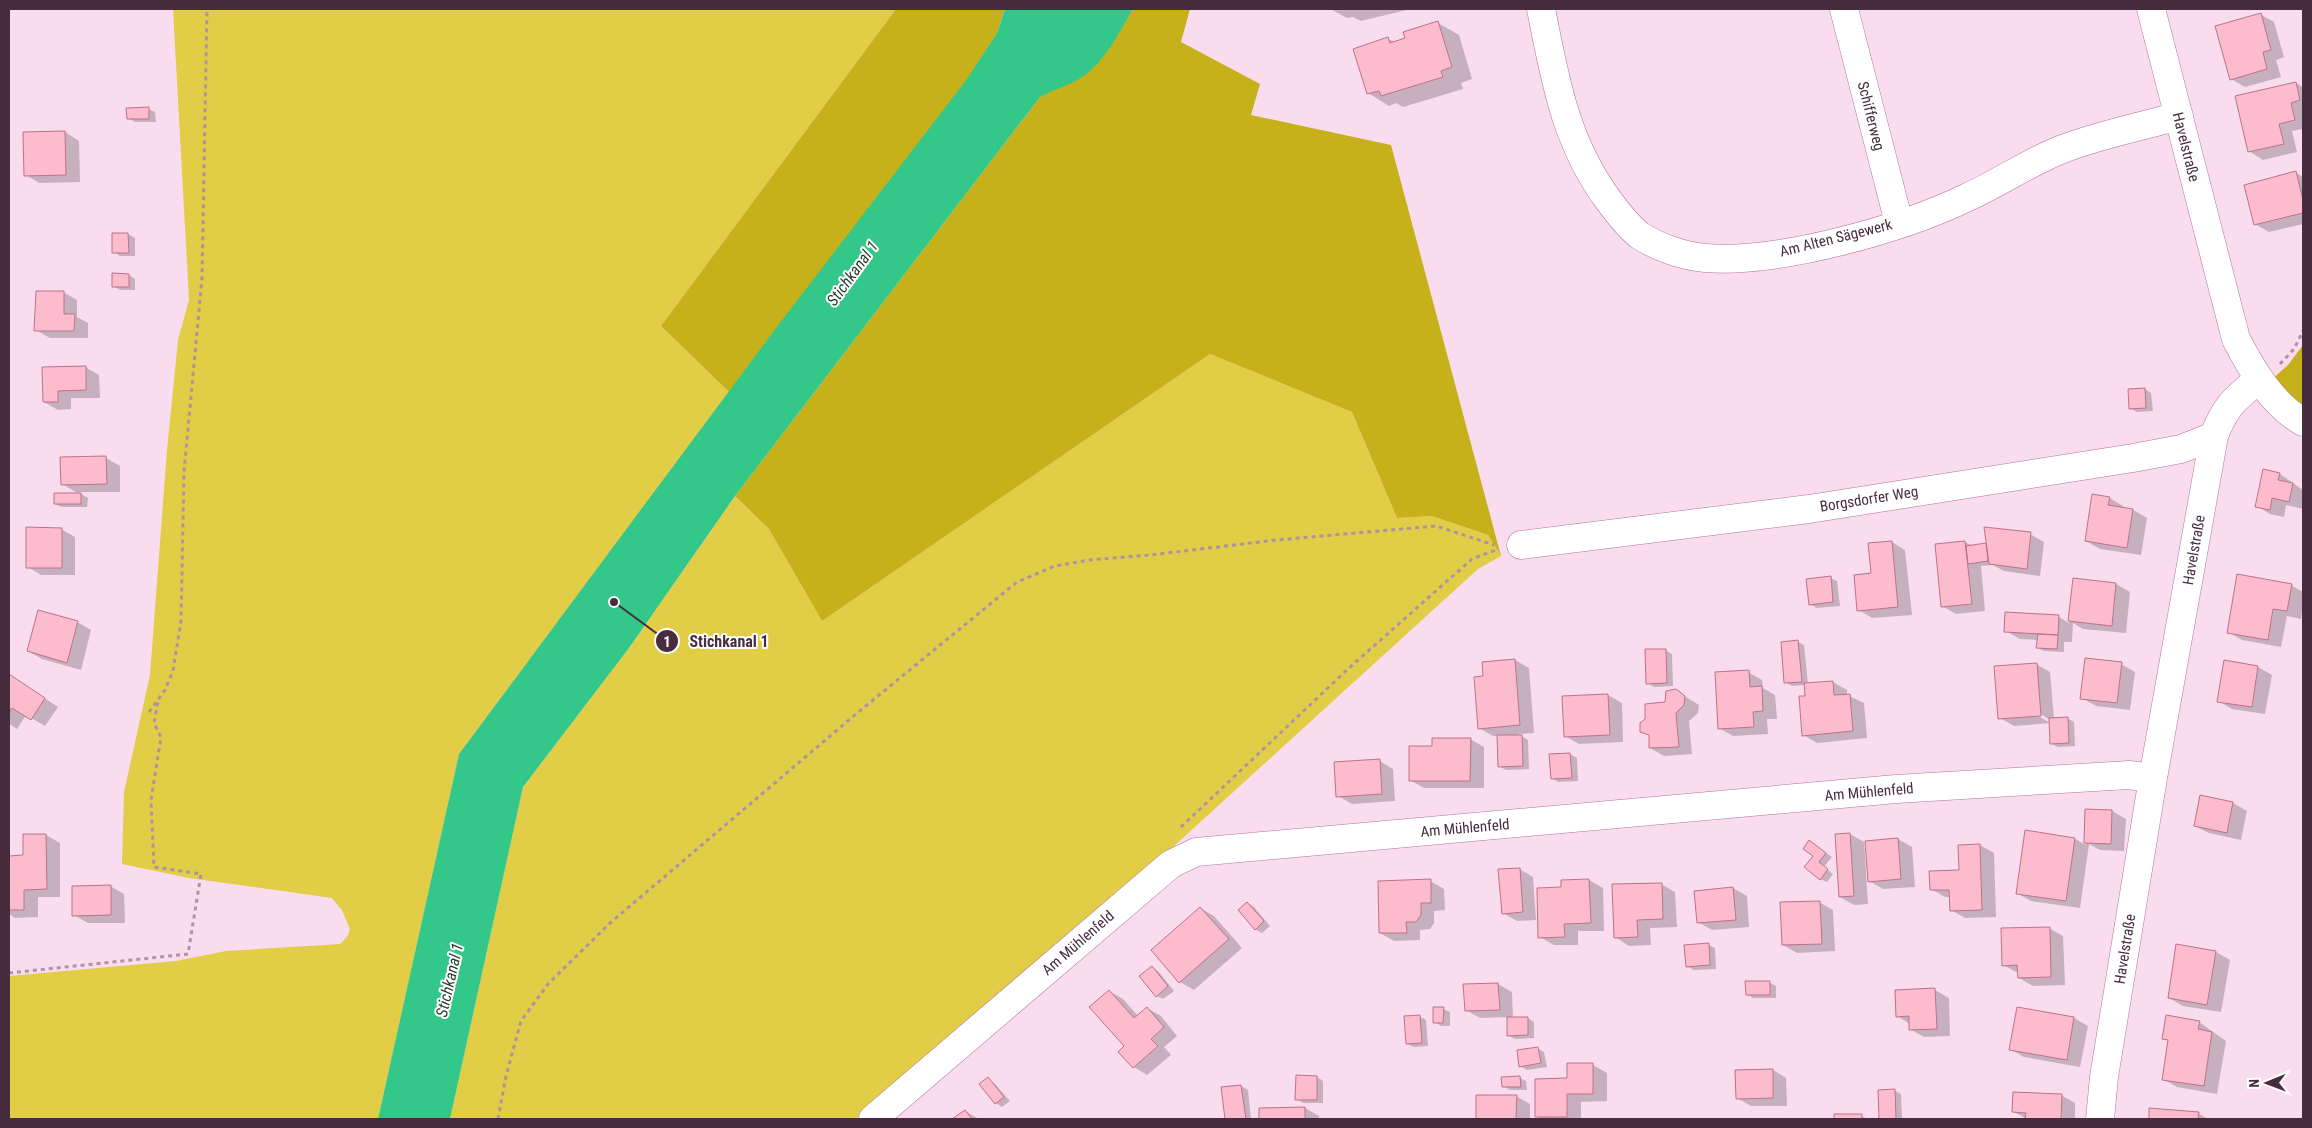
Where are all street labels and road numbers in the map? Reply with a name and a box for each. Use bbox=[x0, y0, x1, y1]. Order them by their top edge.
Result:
street label: Schifferweg bbox=[1854, 80, 1888, 152]
street label: Havelstraße bbox=[2169, 110, 2203, 184]
street label: Am Alten Sägewerk bbox=[1778, 215, 1894, 261]
street label: Borgsdorfer Weg bbox=[1819, 482, 1919, 516]
street label: Havelstraße bbox=[2179, 514, 2209, 586]
street label: Am Mühlenfeld bbox=[1824, 779, 1914, 805]
street label: Am Mühlenfeld bbox=[1420, 815, 1510, 841]
street label: Am Mühlenfeld bbox=[1038, 907, 1118, 979]
street label: Havelstraße bbox=[2111, 913, 2139, 985]

